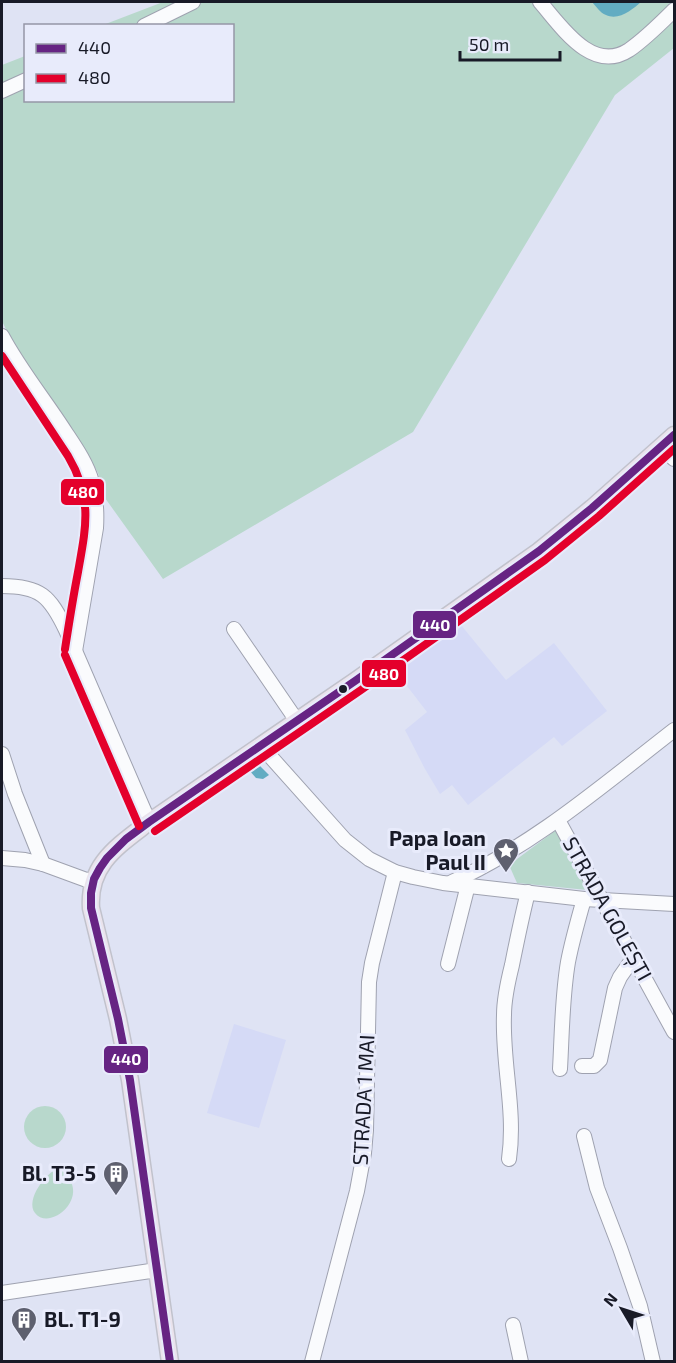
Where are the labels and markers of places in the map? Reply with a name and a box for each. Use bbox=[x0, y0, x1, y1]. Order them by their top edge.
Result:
unlabelled marker bbox=[337, 683, 349, 695]
place label: Papa Ioan Paul II bbox=[389, 825, 486, 874]
place icon: Papa Ioan Paul II bbox=[491, 836, 521, 874]
building icon: Bl. T3-5 bbox=[101, 1159, 131, 1197]
place label: Bl. T3-5 bbox=[22, 1160, 96, 1185]
building icon: BL. T1-9 bbox=[9, 1305, 39, 1343]
place label: BL. T1-9 bbox=[44, 1306, 121, 1331]

